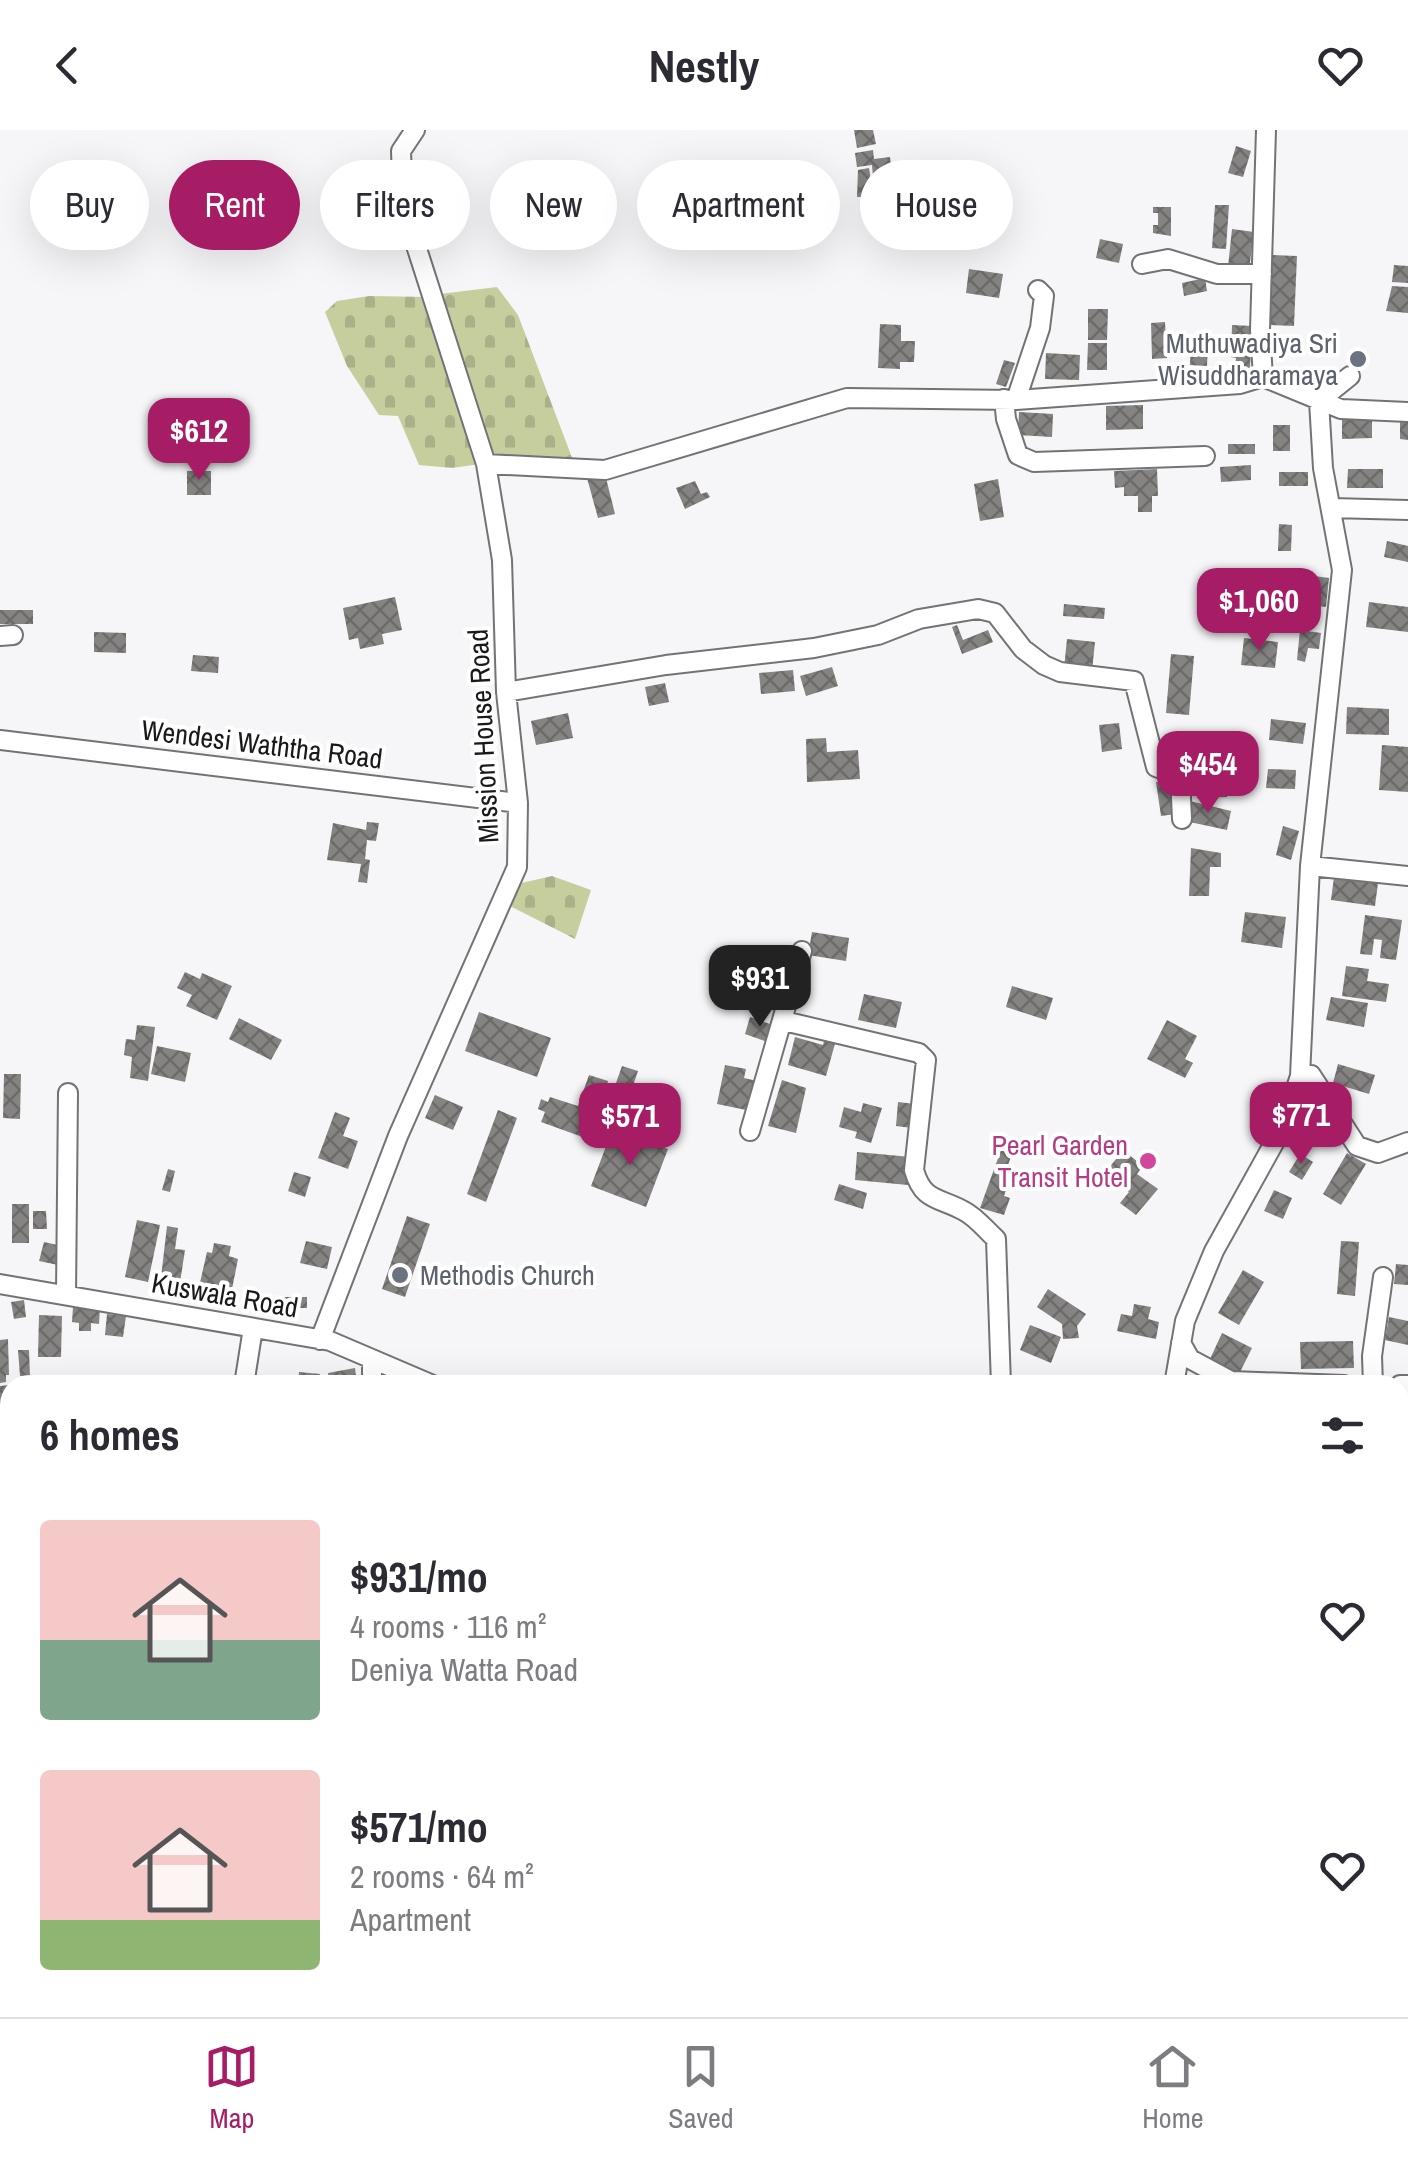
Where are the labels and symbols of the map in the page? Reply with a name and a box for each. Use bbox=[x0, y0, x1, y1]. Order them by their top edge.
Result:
place label: Muthuwadiya Sri Wisuddharamaya bbox=[1158, 324, 1338, 394]
marker: Muthuwadiya Sri Wisuddharamaya bbox=[1347, 348, 1369, 370]
pin: $612 bbox=[140, 398, 258, 483]
pin: $1,060 bbox=[1178, 568, 1340, 653]
street label: Mission House Road bbox=[458, 628, 508, 844]
street label: Wendesi Waththa Road bbox=[139, 710, 385, 778]
pin: $454 bbox=[1149, 731, 1267, 816]
pin: $931 bbox=[701, 945, 819, 1030]
pin: $771 bbox=[1242, 1082, 1360, 1167]
pin: $571 bbox=[571, 1083, 689, 1168]
place label: Pearl Garden Transit Hotel bbox=[991, 1126, 1128, 1196]
marker: Pearl Garden Transit Hotel bbox=[1137, 1150, 1159, 1172]
place label: Methodis Church bbox=[420, 1256, 595, 1294]
street label: Kuswala Road bbox=[149, 1263, 301, 1327]
marker: Methodis Church bbox=[389, 1264, 411, 1286]

